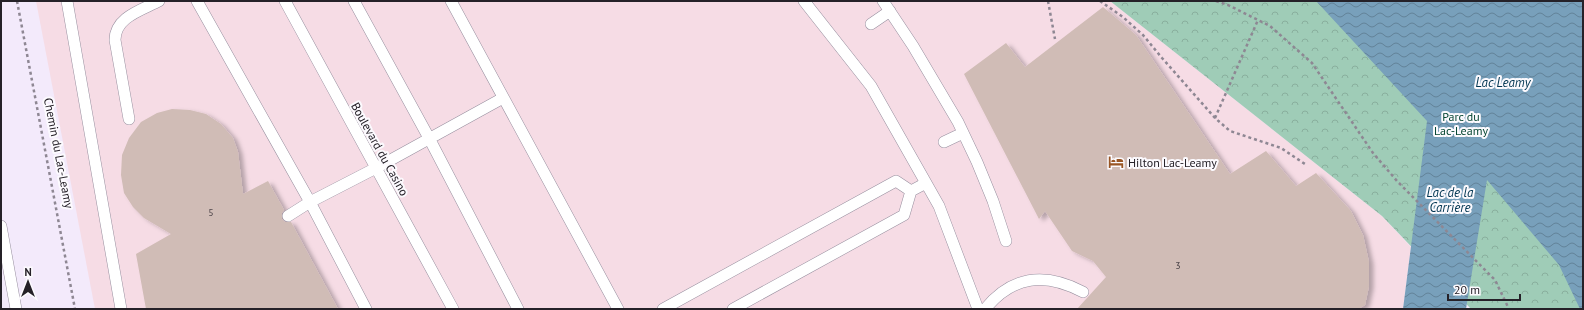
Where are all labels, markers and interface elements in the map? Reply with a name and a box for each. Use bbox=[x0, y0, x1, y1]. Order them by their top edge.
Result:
water label: Lac Leamy bbox=[1476, 74, 1532, 91]
street label: Chemin du Lac-Leamy bbox=[41, 96, 77, 210]
street label: Boulevard du Casino bbox=[348, 100, 412, 198]
park label: Parc du Lac-Leamy bbox=[1434, 109, 1488, 138]
hotel icon: Hilton Lac-Leamy bbox=[1107, 153, 1125, 171]
place label: Hilton Lac-Leamy bbox=[1128, 155, 1217, 170]
water label: Lac de la Carrière bbox=[1427, 184, 1474, 216]
house number: 5 bbox=[208, 206, 214, 219]
house number: 3 bbox=[1175, 259, 1181, 272]
north arrow bbox=[8, 262, 48, 302]
text: N bbox=[24, 265, 32, 279]
scale bar bbox=[1448, 276, 1520, 302]
text: 20 m bbox=[1454, 282, 1480, 297]

